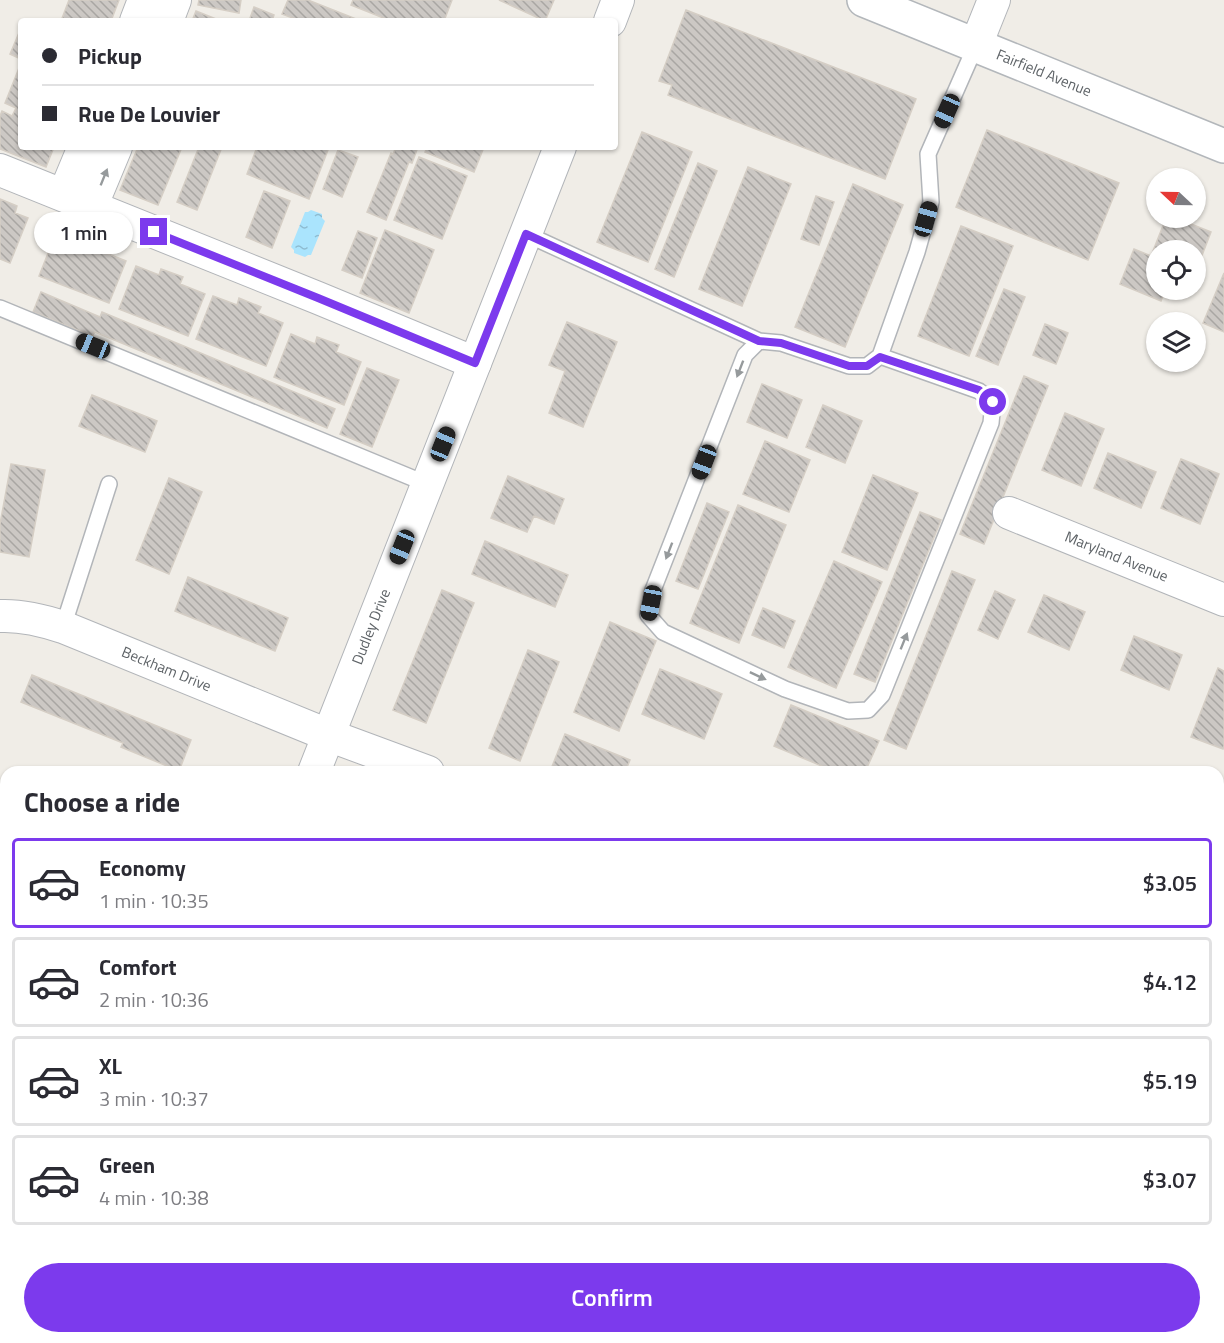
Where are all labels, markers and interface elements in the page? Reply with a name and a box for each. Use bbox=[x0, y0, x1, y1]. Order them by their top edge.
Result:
text: Pickup bbox=[78, 39, 142, 73]
street label: Fairfield Avenue bbox=[993, 43, 1095, 102]
car bbox=[931, 91, 963, 131]
text: Rue De Louvier bbox=[78, 97, 220, 131]
one-way arrow bbox=[99, 167, 109, 185]
north arrow bbox=[1146, 168, 1206, 228]
map controls bbox=[1146, 168, 1206, 372]
car bbox=[912, 199, 940, 239]
callout: 1 min bbox=[34, 211, 133, 253]
text: 1 min bbox=[59, 217, 108, 248]
route end bbox=[140, 218, 167, 245]
button: locate bbox=[1146, 240, 1206, 300]
button: layers bbox=[1146, 312, 1206, 372]
car bbox=[73, 331, 113, 361]
one-way arrow bbox=[735, 361, 745, 379]
route start bbox=[979, 388, 1006, 415]
car bbox=[428, 424, 458, 464]
car bbox=[689, 442, 719, 482]
street label: Maryland Avenue bbox=[1061, 525, 1172, 587]
car bbox=[387, 527, 417, 567]
one-way arrow bbox=[663, 542, 673, 560]
car bbox=[639, 584, 663, 622]
street label: Dudley Drive bbox=[345, 585, 396, 668]
one-way arrow bbox=[899, 632, 909, 650]
street label: Beckham Drive bbox=[118, 640, 215, 697]
one-way arrow bbox=[749, 672, 766, 681]
text: Choose a ride bbox=[24, 781, 180, 822]
text: Economy bbox=[99, 851, 186, 885]
icon: car bbox=[27, 856, 81, 910]
text: $3.05 bbox=[1142, 866, 1197, 900]
text: 1 min · 10:35 bbox=[99, 885, 209, 916]
text: Comfort bbox=[99, 950, 177, 984]
icon: car bbox=[27, 955, 81, 1009]
text: $4.12 bbox=[1142, 965, 1197, 999]
text: 2 min · 10:36 bbox=[99, 984, 209, 1015]
text: XL bbox=[99, 1049, 122, 1083]
icon: car bbox=[27, 1054, 81, 1108]
text: $5.19 bbox=[1142, 1064, 1197, 1098]
text: 3 min · 10:37 bbox=[99, 1083, 209, 1114]
text: Green bbox=[99, 1148, 155, 1182]
icon: car bbox=[27, 1153, 81, 1207]
text: $3.07 bbox=[1142, 1163, 1197, 1197]
text: 4 min · 10:38 bbox=[99, 1182, 209, 1213]
button: Confirm bbox=[24, 1263, 1200, 1332]

